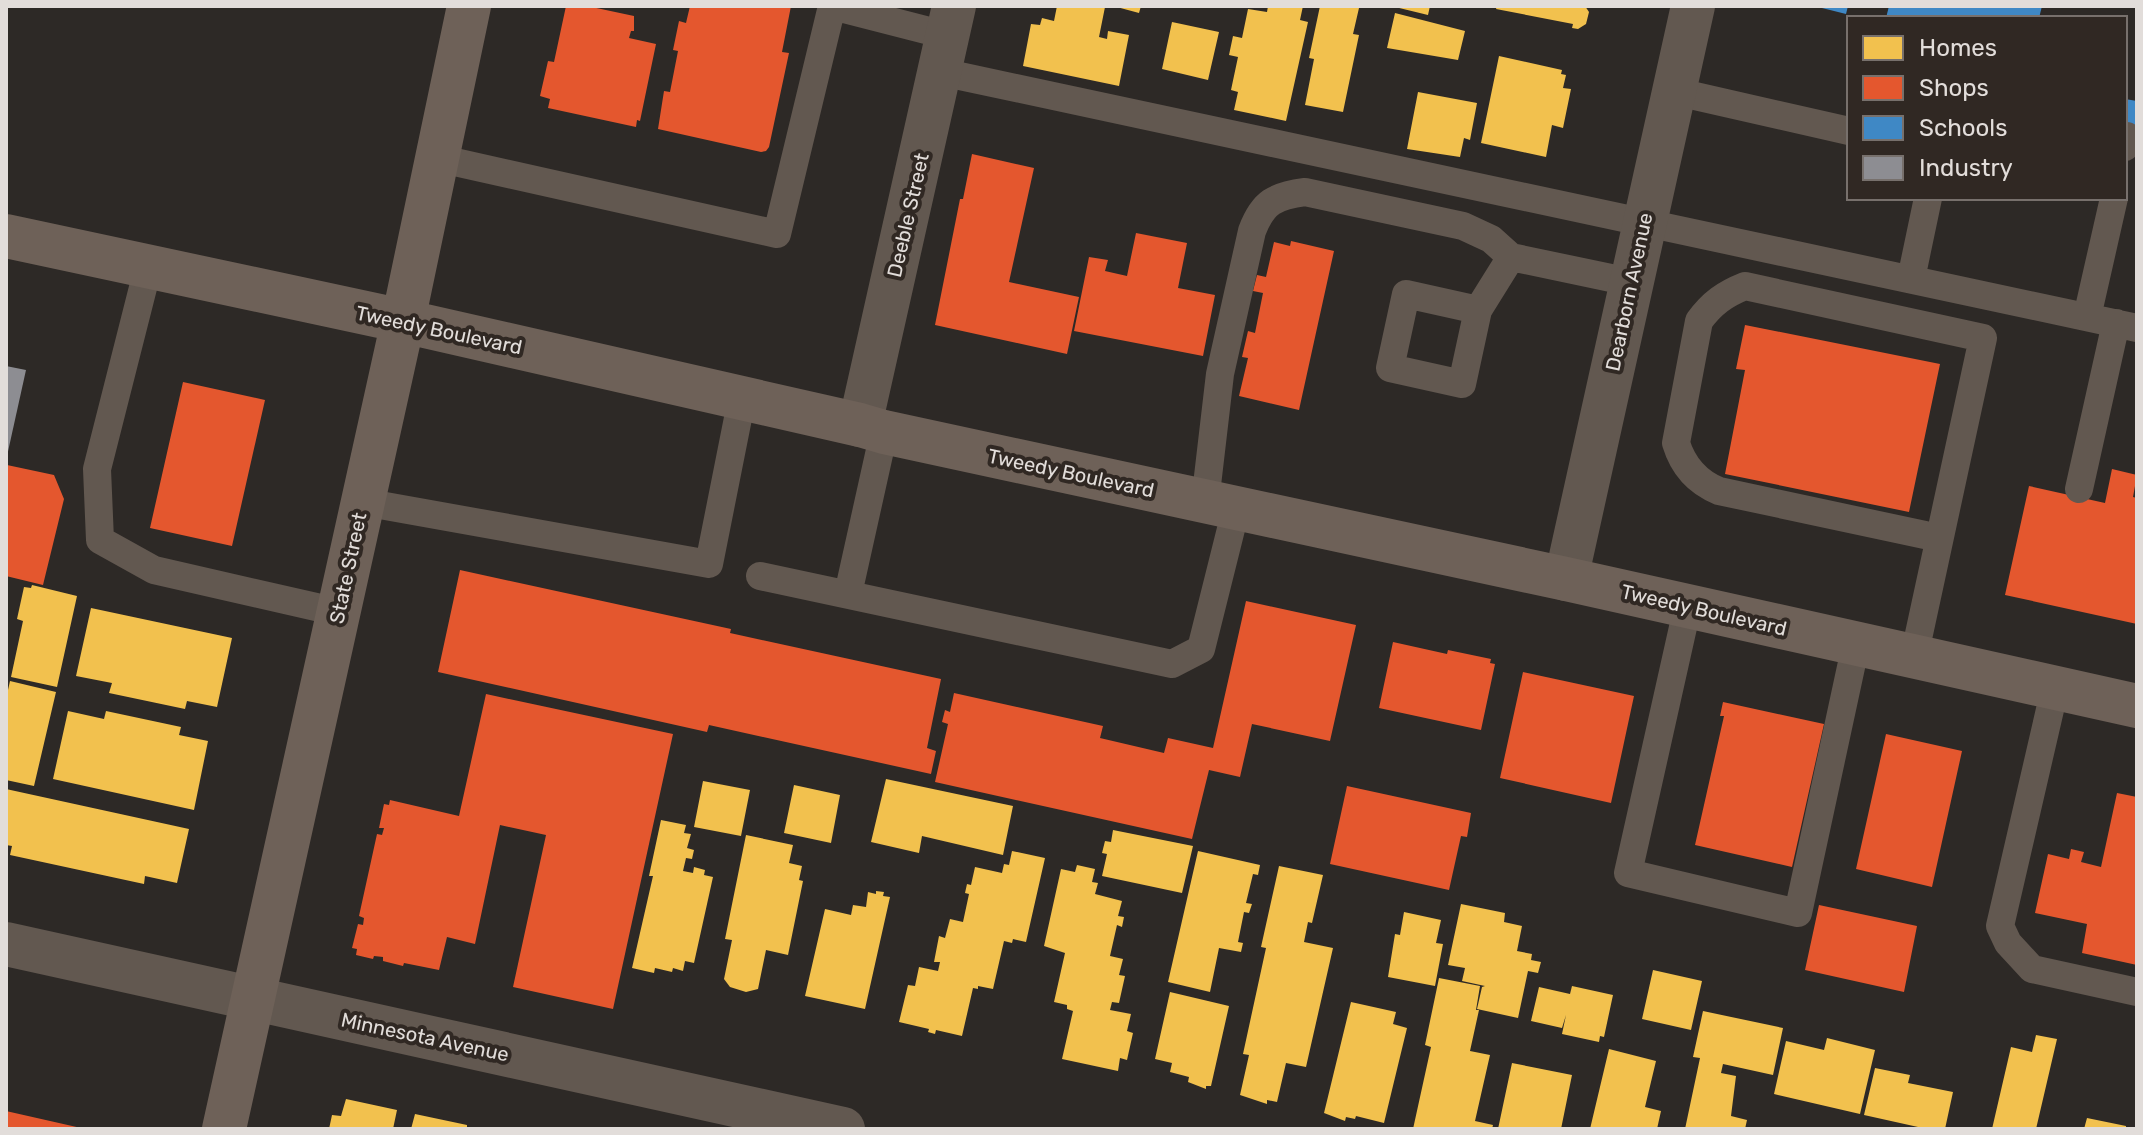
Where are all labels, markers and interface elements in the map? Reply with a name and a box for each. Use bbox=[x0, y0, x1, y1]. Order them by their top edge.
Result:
legend bbox=[1847, 16, 2127, 200]
text: Homes bbox=[1919, 34, 1997, 62]
text: Shops bbox=[1919, 74, 1989, 102]
text: Schools bbox=[1919, 114, 2007, 142]
street label: Deeble Street bbox=[882, 150, 934, 280]
text: Industry bbox=[1919, 154, 2013, 182]
street label: Dearborn Avenue bbox=[1601, 211, 1657, 373]
street label: Tweedy Boulevard bbox=[354, 301, 524, 359]
street label: Tweedy Boulevard bbox=[986, 444, 1156, 502]
street label: State Street bbox=[325, 510, 372, 626]
street label: Tweedy Boulevard bbox=[1619, 579, 1789, 641]
street label: Minnesota Avenue bbox=[339, 1007, 511, 1067]

